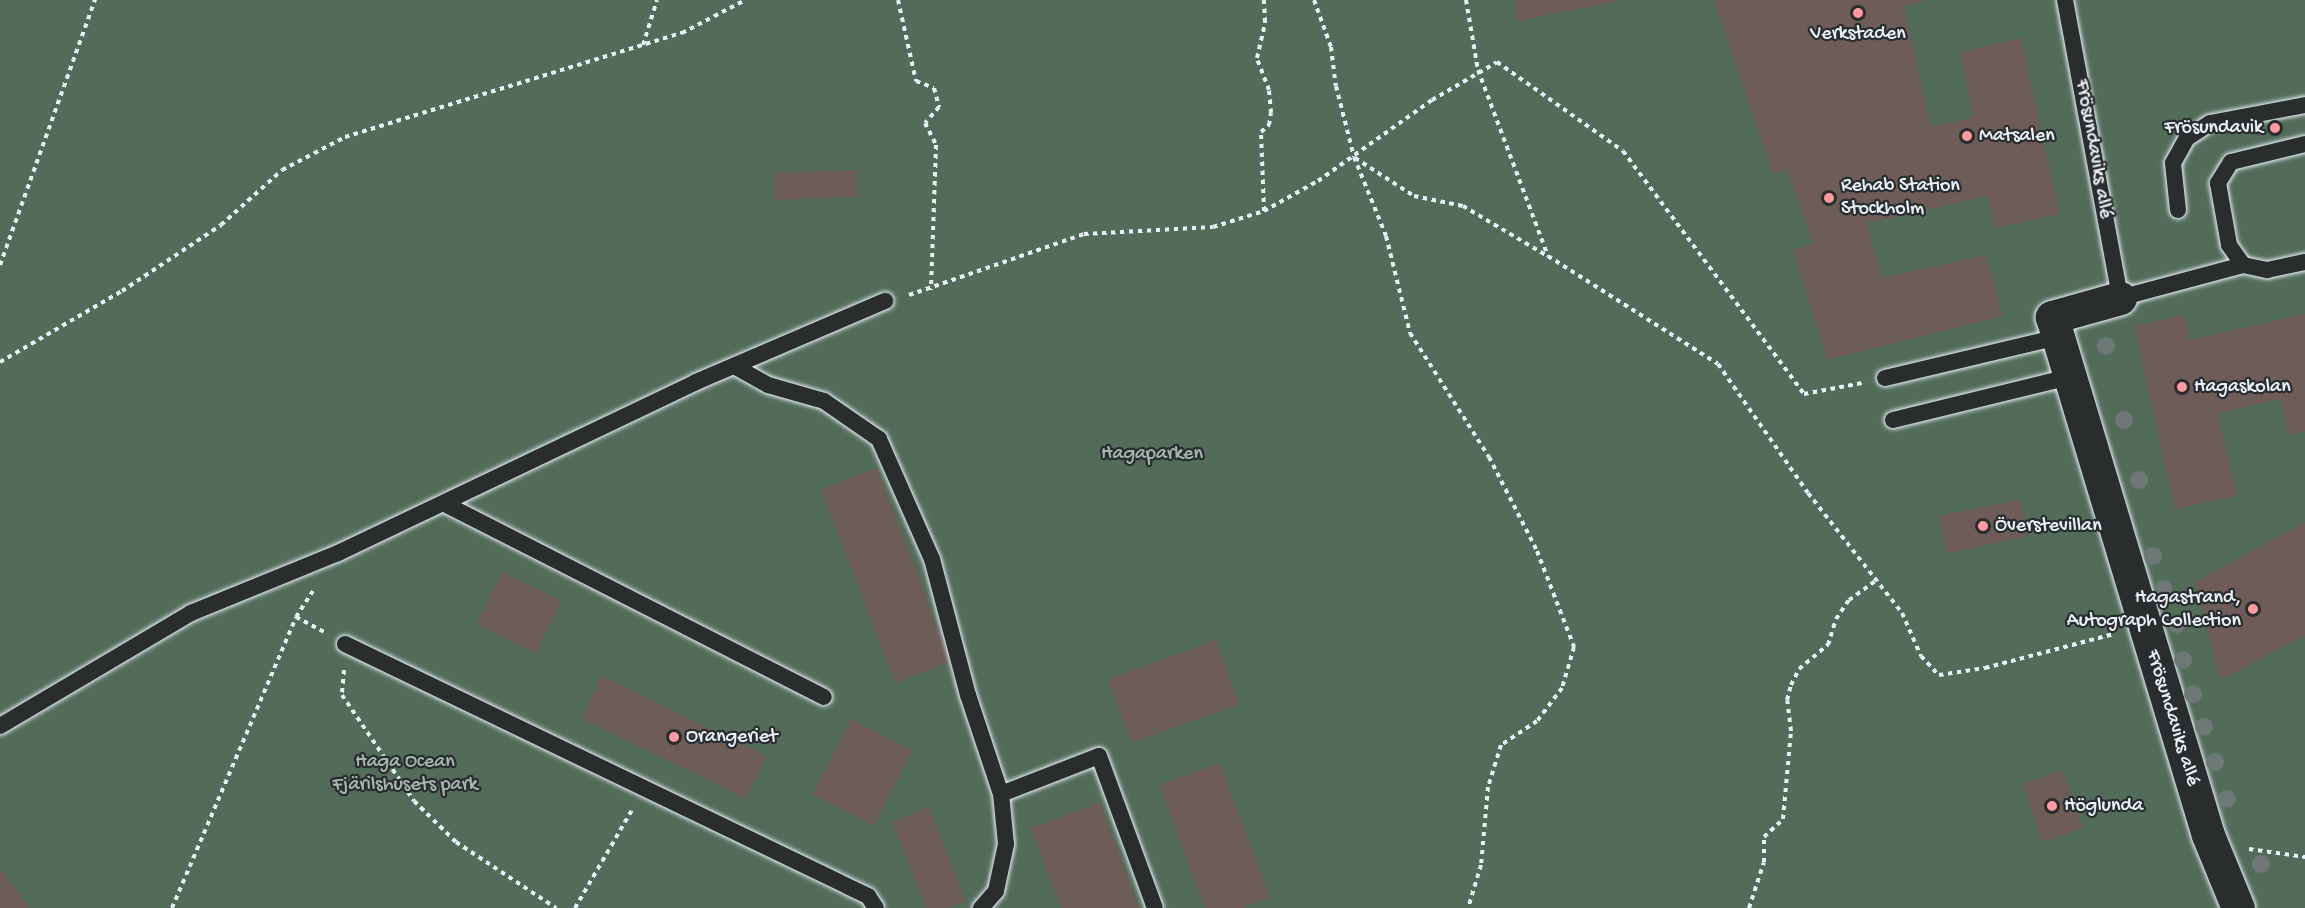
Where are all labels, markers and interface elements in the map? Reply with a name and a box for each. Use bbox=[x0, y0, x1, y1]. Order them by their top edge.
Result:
marker: Verkstaden bbox=[1851, 6, 1865, 20]
place label: Verkstaden bbox=[1810, 22, 1906, 46]
street label: Frösundaviks allé bbox=[2069, 77, 2117, 221]
place label: Frösundavik bbox=[2164, 116, 2263, 140]
marker: Frösundavik bbox=[2268, 121, 2282, 135]
place label: Matsalen bbox=[1979, 124, 2055, 148]
marker: Matsalen bbox=[1960, 129, 1974, 143]
place label: Rehab Station Stockholm bbox=[1841, 174, 1960, 221]
marker: Rehab Station Stockholm bbox=[1822, 191, 1836, 205]
place label: Hagaskolan bbox=[2194, 375, 2291, 399]
marker: Hagaskolan bbox=[2175, 380, 2189, 394]
park label: Hagaparken bbox=[1101, 442, 1203, 466]
place label: Överstevillan bbox=[1995, 514, 2102, 538]
marker: Överstevillan bbox=[1976, 519, 1990, 533]
place label: Hagastrand, Autograph Collection bbox=[2067, 586, 2241, 633]
marker: Hagastrand, Autograph Collection bbox=[2246, 602, 2260, 616]
street label: Frösundaviks allé bbox=[2140, 647, 2204, 789]
place label: Orangeriet bbox=[686, 725, 777, 749]
marker: Orangeriet bbox=[667, 730, 681, 744]
park label: Haga Ocean Fjärilshusets park bbox=[332, 751, 478, 798]
place label: Höglunda bbox=[2064, 794, 2143, 818]
marker: Höglunda bbox=[2045, 799, 2059, 813]

